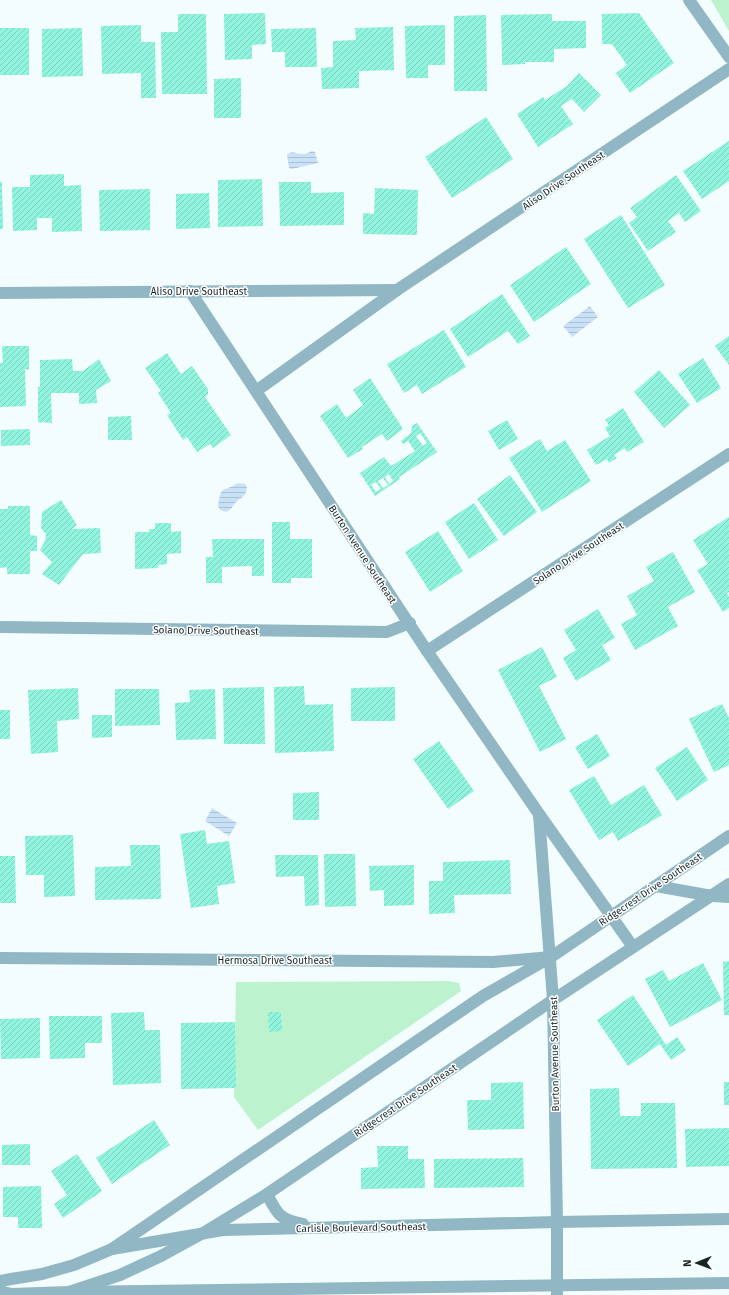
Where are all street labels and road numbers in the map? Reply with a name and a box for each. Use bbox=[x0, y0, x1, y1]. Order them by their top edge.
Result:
street label: Aliso Drive Southeast bbox=[520, 149, 607, 213]
street label: Aliso Drive Southeast bbox=[151, 286, 248, 298]
street label: Burton Avenue Southeast bbox=[326, 503, 399, 606]
street label: Solano Drive Southeast bbox=[531, 520, 626, 588]
street label: Solano Drive Southeast bbox=[153, 624, 259, 638]
street label: Ridgecrest Drive Southeast bbox=[597, 851, 705, 929]
street label: Hermosa Drive Southeast bbox=[218, 955, 333, 967]
street label: Burton Avenue Southeast bbox=[548, 996, 562, 1112]
street label: Ridgecrest Drive Southeast bbox=[352, 1062, 460, 1140]
street label: Carlisle Boulevard Southeast bbox=[296, 1221, 427, 1235]

